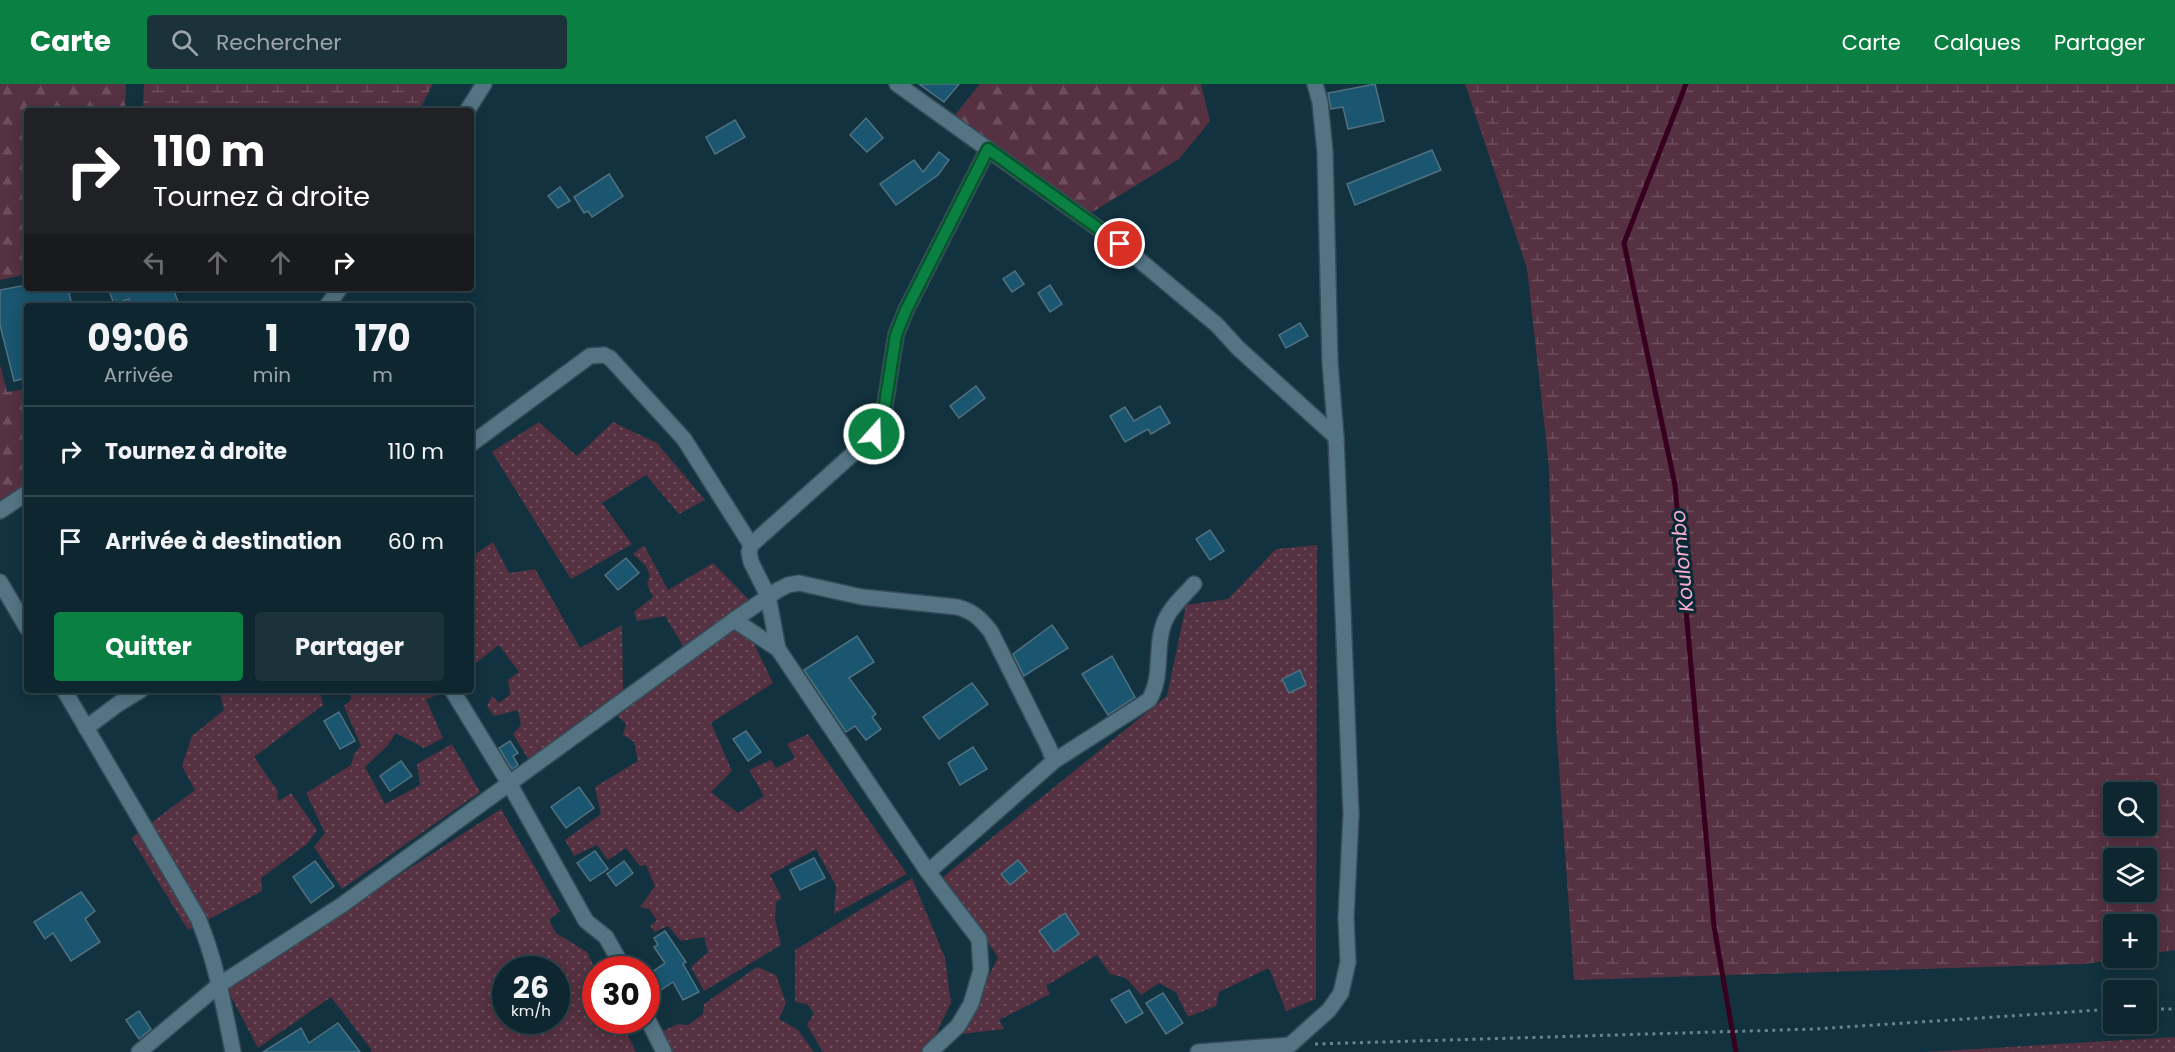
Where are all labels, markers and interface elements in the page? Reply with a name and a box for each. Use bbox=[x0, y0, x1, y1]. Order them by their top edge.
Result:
search box bbox=[147, 15, 567, 69]
text: Carte bbox=[30, 22, 111, 61]
icon: search bbox=[168, 26, 201, 59]
text: Rechercher bbox=[216, 27, 342, 58]
text: Carte bbox=[1842, 28, 1901, 57]
text: Calques bbox=[1934, 28, 2021, 57]
text: Partager bbox=[2054, 28, 2145, 57]
text: 110 m bbox=[153, 122, 265, 181]
icon: right bbox=[54, 132, 132, 210]
text: Tournez à droite bbox=[153, 178, 370, 215]
pin bbox=[1094, 218, 1145, 269]
icon: arrive bbox=[1103, 227, 1136, 260]
icon: left bbox=[138, 246, 171, 279]
icon: ahead bbox=[201, 246, 234, 279]
icon: ahead bbox=[264, 246, 297, 279]
icon: right bbox=[327, 246, 360, 279]
text: 09:06 bbox=[87, 313, 190, 364]
text: 1 bbox=[265, 313, 279, 364]
text: 170 bbox=[354, 313, 411, 364]
text: Arrivée bbox=[104, 361, 173, 389]
text: min bbox=[253, 361, 291, 389]
text: m bbox=[372, 361, 393, 389]
position arrow bbox=[842, 402, 906, 466]
icon: right bbox=[54, 435, 87, 468]
text: Tournez à droite bbox=[105, 436, 287, 467]
text: 110 m bbox=[388, 436, 444, 467]
water label: Koulombo bbox=[1664, 509, 1700, 613]
icon: arrive bbox=[54, 525, 87, 558]
text: Arrivée à destination bbox=[105, 526, 342, 557]
text: 60 m bbox=[388, 526, 444, 557]
button: Quitter bbox=[54, 612, 243, 681]
button: Partager bbox=[255, 612, 444, 681]
map controls bbox=[2103, 782, 2157, 1034]
button: search bbox=[2103, 782, 2157, 836]
button: layers bbox=[2103, 848, 2157, 902]
button: + bbox=[2103, 914, 2157, 968]
speed limit sign: 30 bbox=[582, 956, 660, 1034]
text: 26 bbox=[513, 966, 549, 1009]
button: − bbox=[2103, 980, 2157, 1034]
text: km/h bbox=[511, 1000, 551, 1021]

